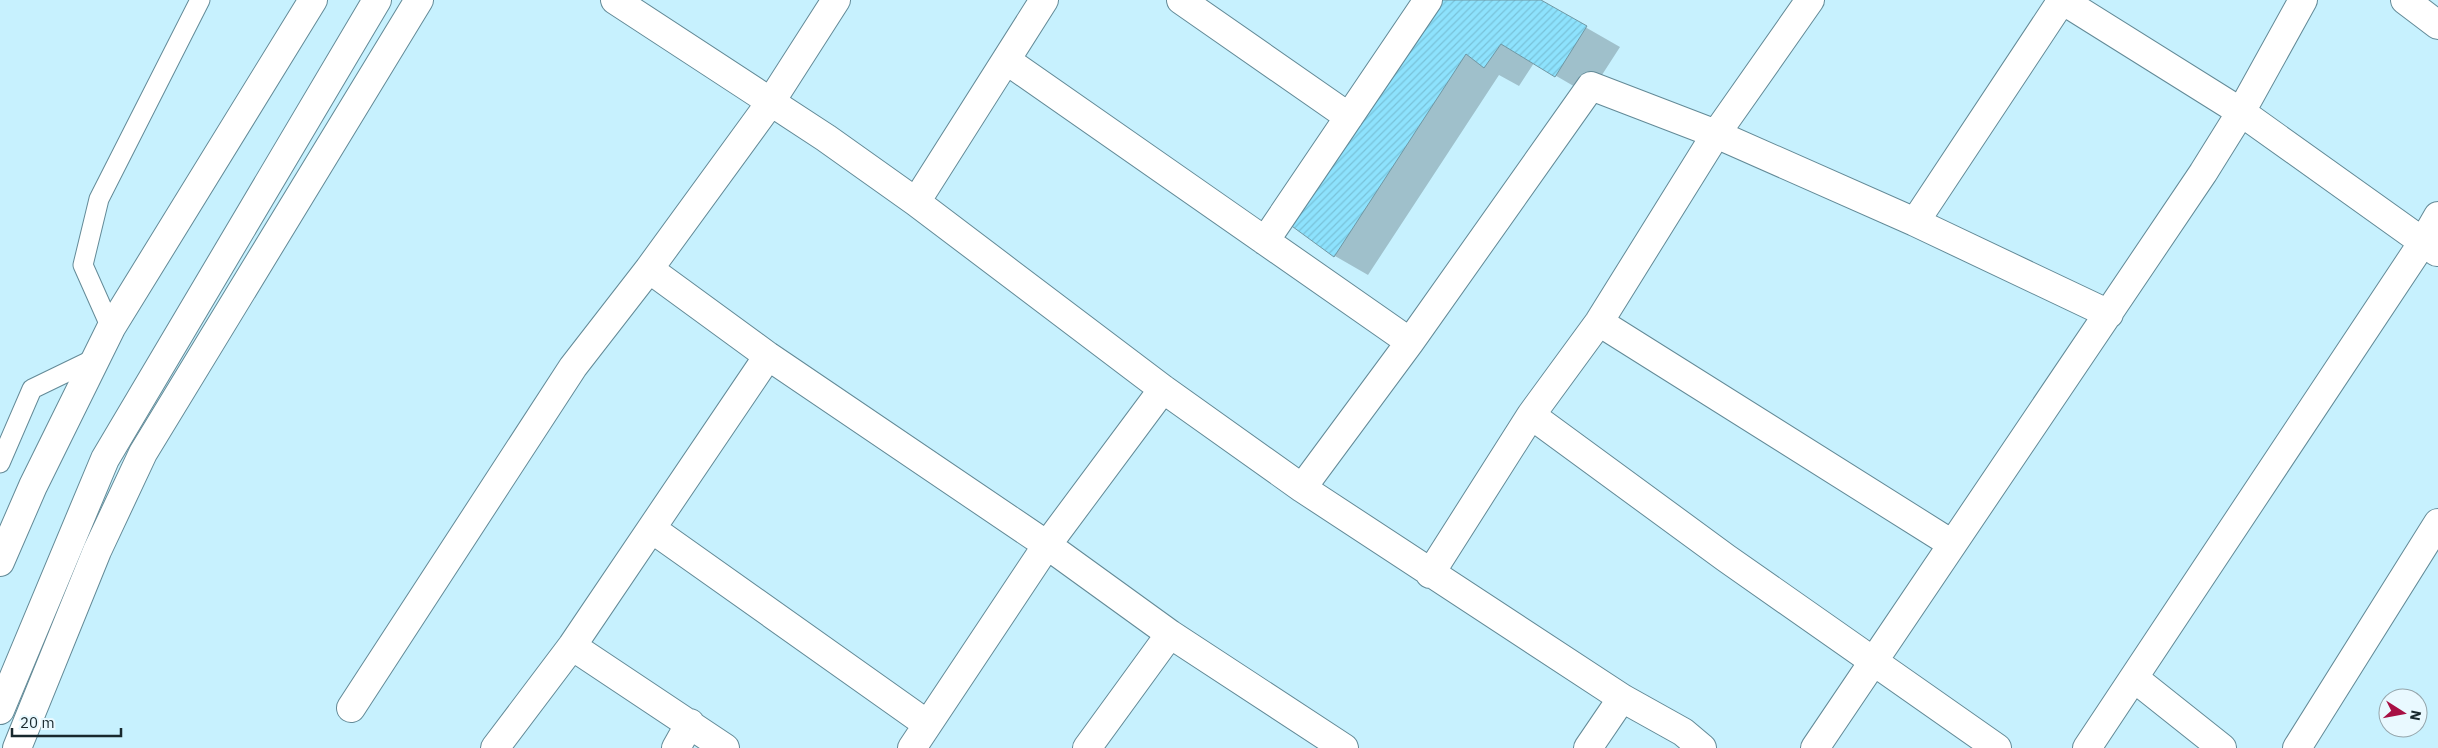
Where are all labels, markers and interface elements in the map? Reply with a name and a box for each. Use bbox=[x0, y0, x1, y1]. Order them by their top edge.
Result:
north arrow bbox=[2378, 688, 2428, 738]
scale bar bbox=[12, 706, 121, 738]
text: N bbox=[2406, 709, 2426, 722]
text: 20 m bbox=[20, 713, 55, 732]

